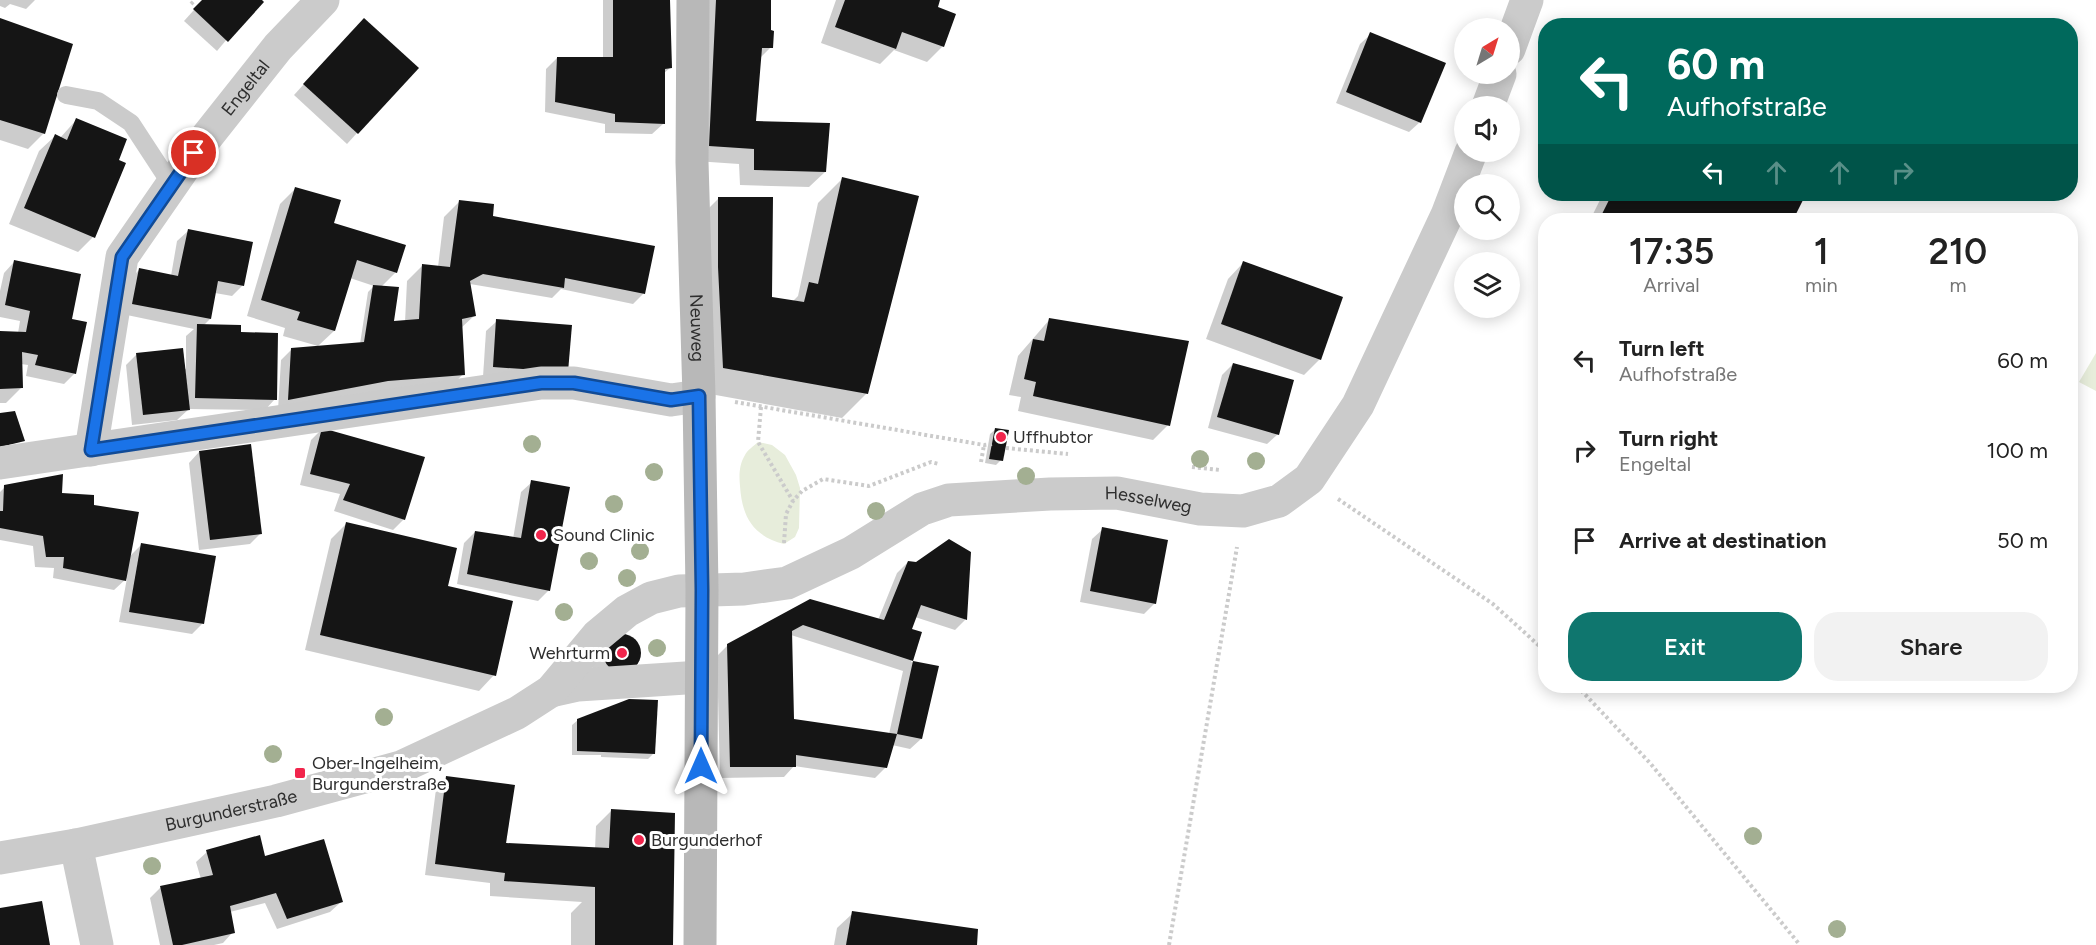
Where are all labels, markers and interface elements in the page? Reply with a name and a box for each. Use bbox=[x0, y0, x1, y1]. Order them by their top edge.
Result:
north arrow bbox=[1454, 18, 1520, 84]
map controls bbox=[1454, 18, 1520, 318]
text: 60 m bbox=[1667, 39, 1765, 90]
icon: left bbox=[1568, 42, 1646, 120]
street label: Engeltal bbox=[217, 56, 274, 120]
text: Aufhofstraße bbox=[1667, 90, 1827, 123]
button: sound bbox=[1454, 96, 1520, 162]
pin bbox=[168, 127, 219, 178]
icon: arrive bbox=[177, 136, 210, 169]
icon: left bbox=[1697, 156, 1730, 189]
icon: ahead bbox=[1760, 156, 1793, 189]
icon: ahead bbox=[1823, 156, 1856, 189]
icon: right bbox=[1886, 156, 1919, 189]
button: search bbox=[1454, 174, 1520, 240]
text: 17:35 bbox=[1629, 230, 1714, 273]
text: 1 bbox=[1814, 230, 1829, 273]
text: 210 bbox=[1928, 230, 1987, 273]
button: layers bbox=[1454, 252, 1520, 318]
text: Arrival bbox=[1643, 273, 1700, 297]
text: min bbox=[1805, 273, 1838, 297]
text: m bbox=[1949, 273, 1966, 297]
street label: Neuweg bbox=[685, 294, 709, 362]
text: Turn left bbox=[1619, 335, 1705, 362]
icon: left bbox=[1568, 344, 1601, 377]
text: 60 m bbox=[1997, 347, 2048, 374]
text: Aufhofstraße bbox=[1619, 362, 1737, 386]
text: Turn right bbox=[1619, 425, 1718, 452]
place label: Uffhubtor bbox=[1013, 426, 1093, 448]
marker: Uffhubtor bbox=[994, 430, 1008, 444]
icon: right bbox=[1568, 434, 1601, 467]
text: 100 m bbox=[1987, 437, 2048, 464]
text: Engeltal bbox=[1619, 452, 1691, 476]
street label: Hesselweg bbox=[1105, 482, 1194, 518]
place label: Sound Clinic bbox=[553, 524, 655, 546]
icon: arrive bbox=[1568, 524, 1601, 557]
text: Arrive at destination bbox=[1619, 527, 1827, 554]
text: 50 m bbox=[1997, 527, 2048, 554]
marker: Sound Clinic bbox=[534, 528, 548, 542]
button: Exit bbox=[1568, 612, 1802, 681]
button: Share bbox=[1814, 612, 2048, 681]
place label: Wehrturm bbox=[529, 642, 610, 664]
marker: Wehrturm bbox=[615, 646, 629, 660]
position arrow bbox=[669, 734, 733, 798]
place label: Ober-Ingelheim, Burgunderstraße bbox=[312, 752, 447, 795]
marker: Ober-Ingelheim, Burgunderstraße bbox=[293, 766, 307, 780]
street label: Burgunderstraße bbox=[163, 785, 300, 836]
place label: Burgunderhof bbox=[651, 829, 763, 851]
marker: Burgunderhof bbox=[632, 833, 646, 847]

